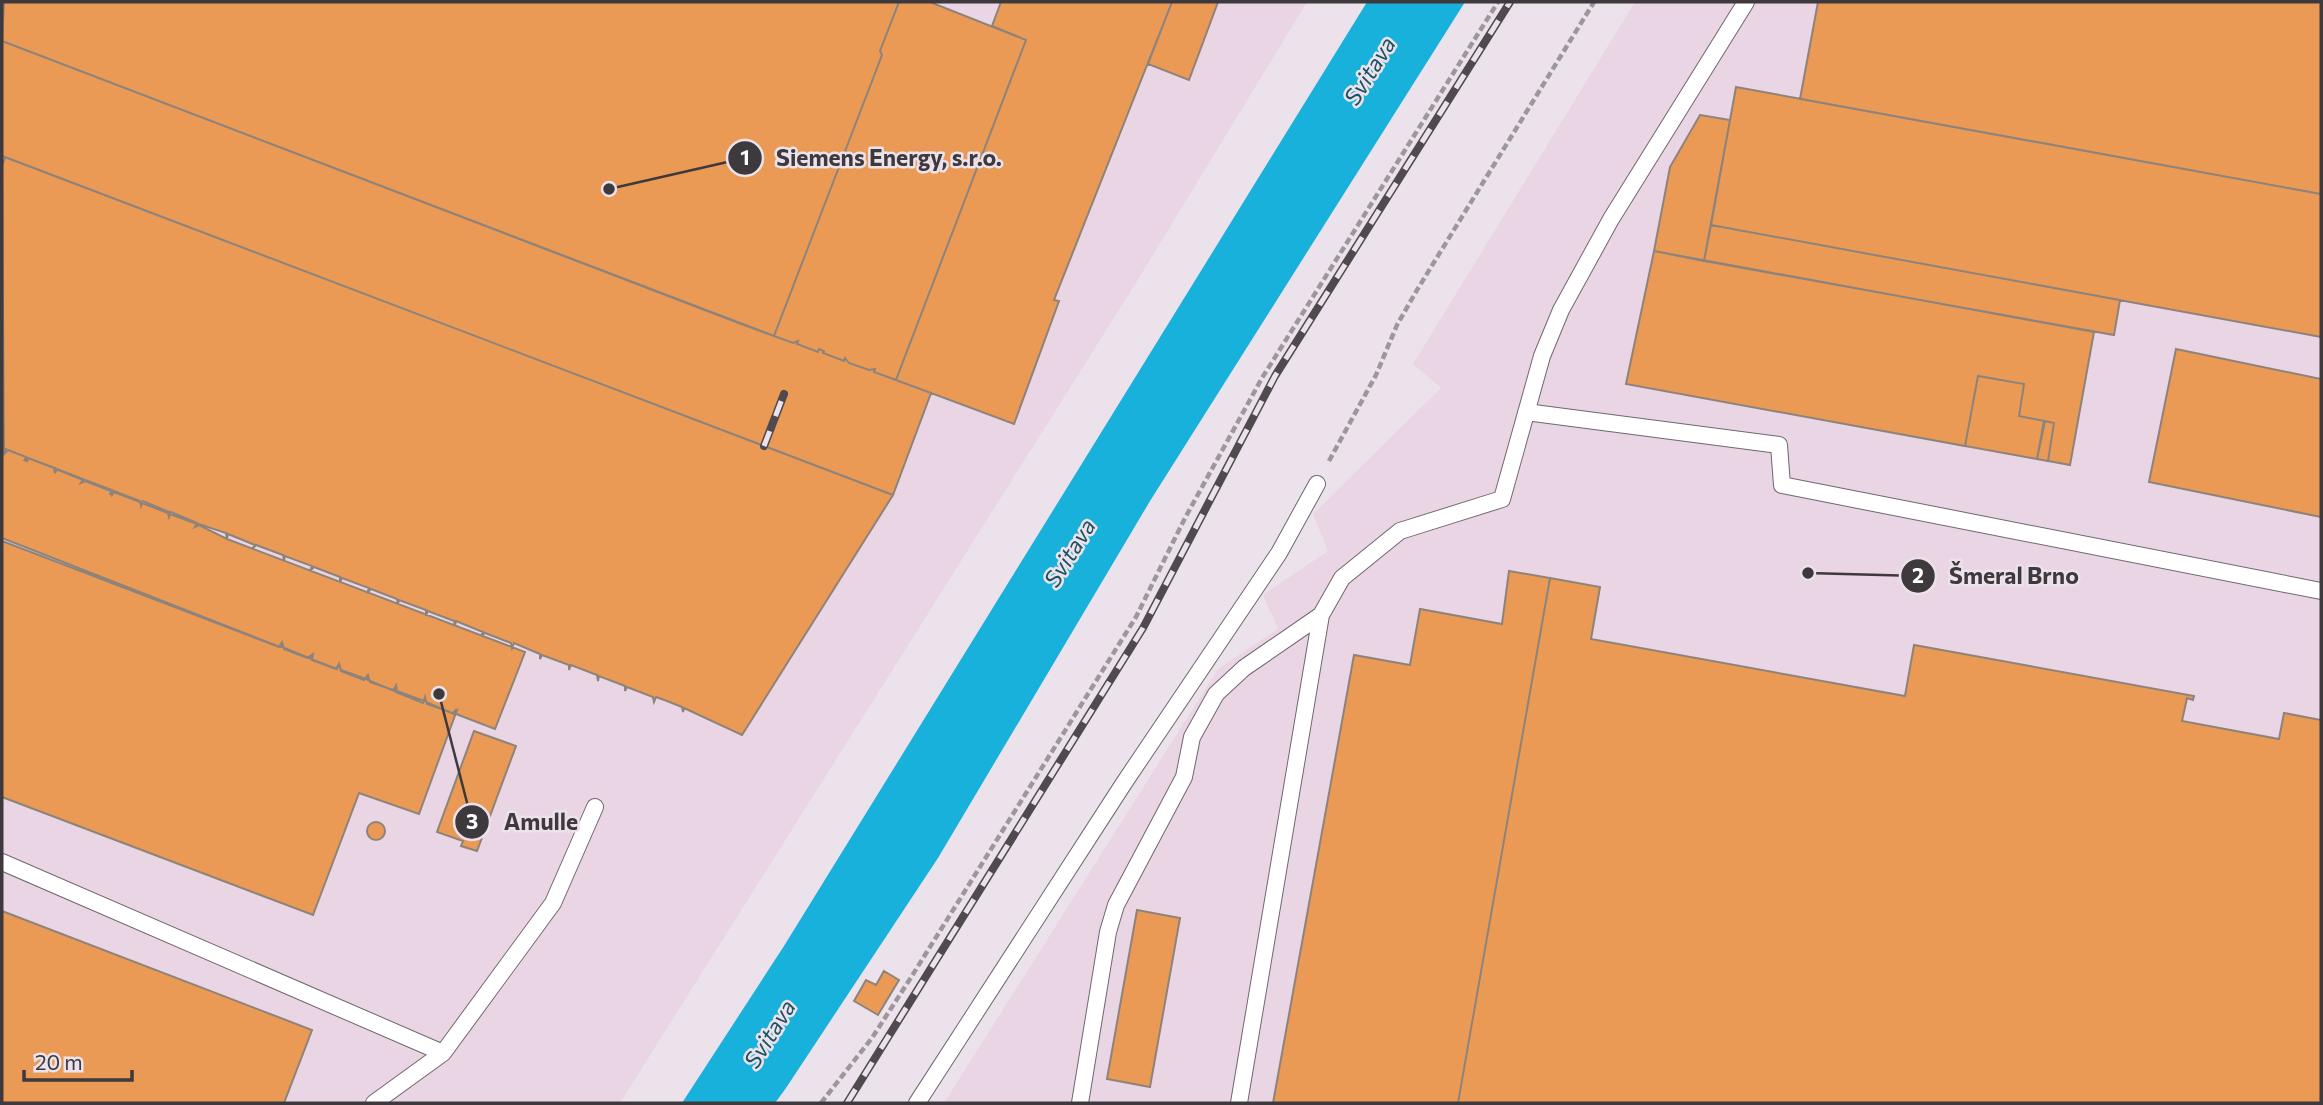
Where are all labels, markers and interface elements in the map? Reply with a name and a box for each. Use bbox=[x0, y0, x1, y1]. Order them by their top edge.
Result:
water label: Svitava bbox=[1337, 31, 1401, 110]
callout: Siemens Energy, s.r.o. bbox=[728, 136, 1016, 180]
text: Siemens Energy, s.r.o. bbox=[776, 143, 1002, 171]
text: 1 bbox=[740, 144, 750, 169]
water label: Svitava bbox=[1037, 513, 1101, 592]
callout: Šmeral Brno bbox=[1901, 554, 2093, 598]
text: Šmeral Brno bbox=[1949, 561, 2079, 589]
text: 2 bbox=[1912, 562, 1924, 587]
callout: Amulle bbox=[455, 800, 592, 844]
text: Amulle bbox=[504, 807, 578, 835]
text: 3 bbox=[466, 808, 478, 833]
water label: Svitava bbox=[737, 994, 801, 1073]
scale bar bbox=[24, 1038, 133, 1082]
text: 20 m bbox=[35, 1049, 83, 1074]

